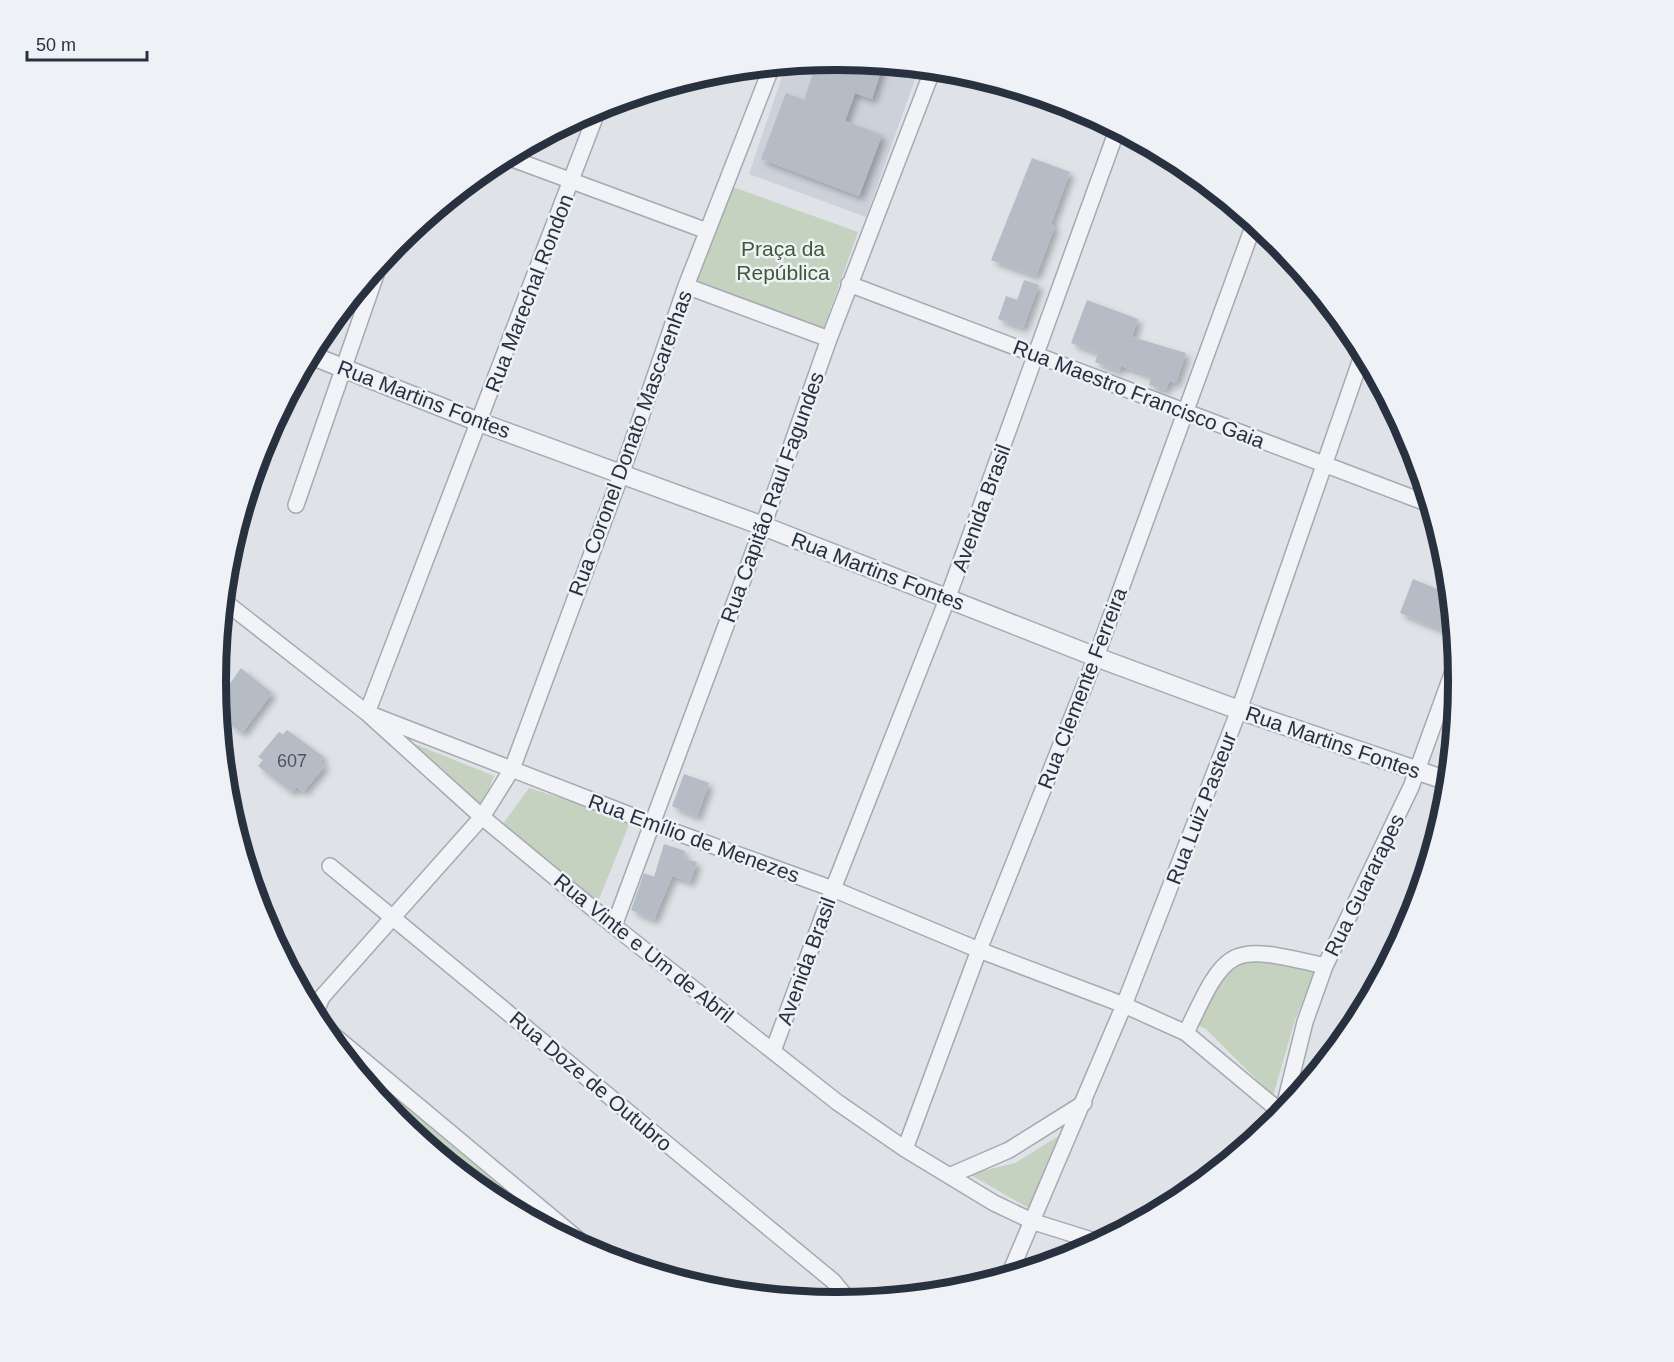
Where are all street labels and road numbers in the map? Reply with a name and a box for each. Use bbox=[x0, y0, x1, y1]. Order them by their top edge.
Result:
street label: Rua Marechal Rondon bbox=[481, 191, 577, 395]
street label: Rua Coronel Donato Mascarenhas bbox=[564, 287, 696, 599]
street label: Rua Maestro Francisco Gaia bbox=[1010, 335, 1268, 453]
street label: Rua Martins Fontes bbox=[334, 355, 514, 443]
street label: Rua Capitão Raul Fagundes bbox=[716, 369, 828, 625]
street label: Avenida Brasil bbox=[947, 441, 1015, 575]
street label: Rua Martins Fontes bbox=[788, 527, 968, 615]
street label: Rua Clemente Ferreira bbox=[1033, 584, 1131, 792]
street label: Rua Martins Fontes bbox=[1243, 701, 1423, 783]
street label: Rua Luiz Pasteur bbox=[1161, 729, 1241, 887]
street label: Rua Emílio de Menezes bbox=[585, 789, 803, 887]
street label: Rua Guararapes bbox=[1320, 810, 1408, 960]
street label: Rua Vinte e Um de Abril bbox=[550, 869, 738, 1027]
street label: Avenida Brasil bbox=[772, 894, 840, 1028]
street label: Rua Doze de Outubro bbox=[505, 1007, 677, 1155]

